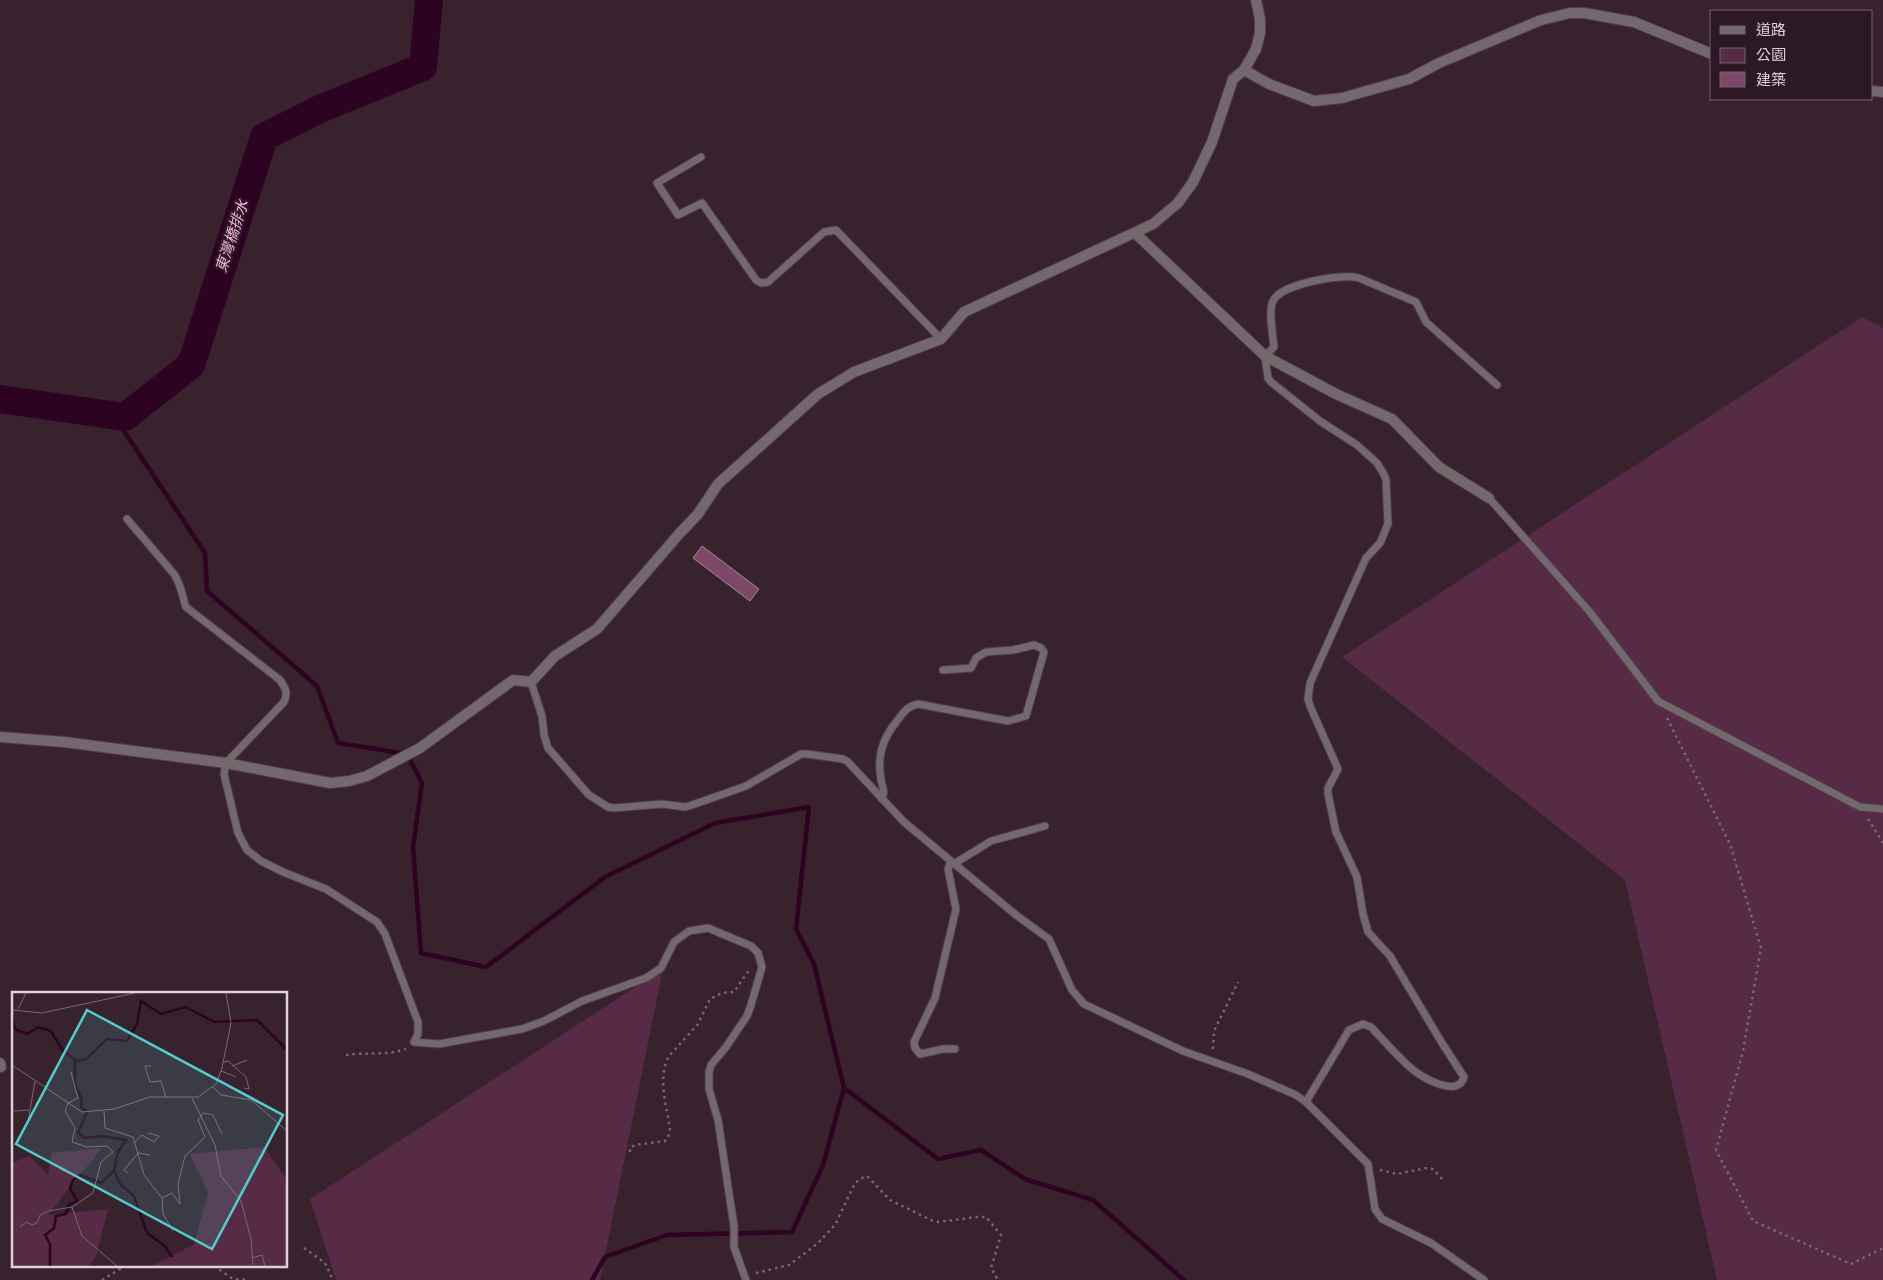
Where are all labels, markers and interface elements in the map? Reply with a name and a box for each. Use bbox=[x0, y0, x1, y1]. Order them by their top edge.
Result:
legend bbox=[1710, 10, 1873, 100]
text: 道路 bbox=[1756, 19, 1786, 40]
text: 公園 bbox=[1756, 44, 1786, 65]
text: 建築 bbox=[1756, 69, 1786, 90]
water label: 東灣橋排水 bbox=[210, 196, 253, 275]
inset map bbox=[12, 992, 288, 1268]

